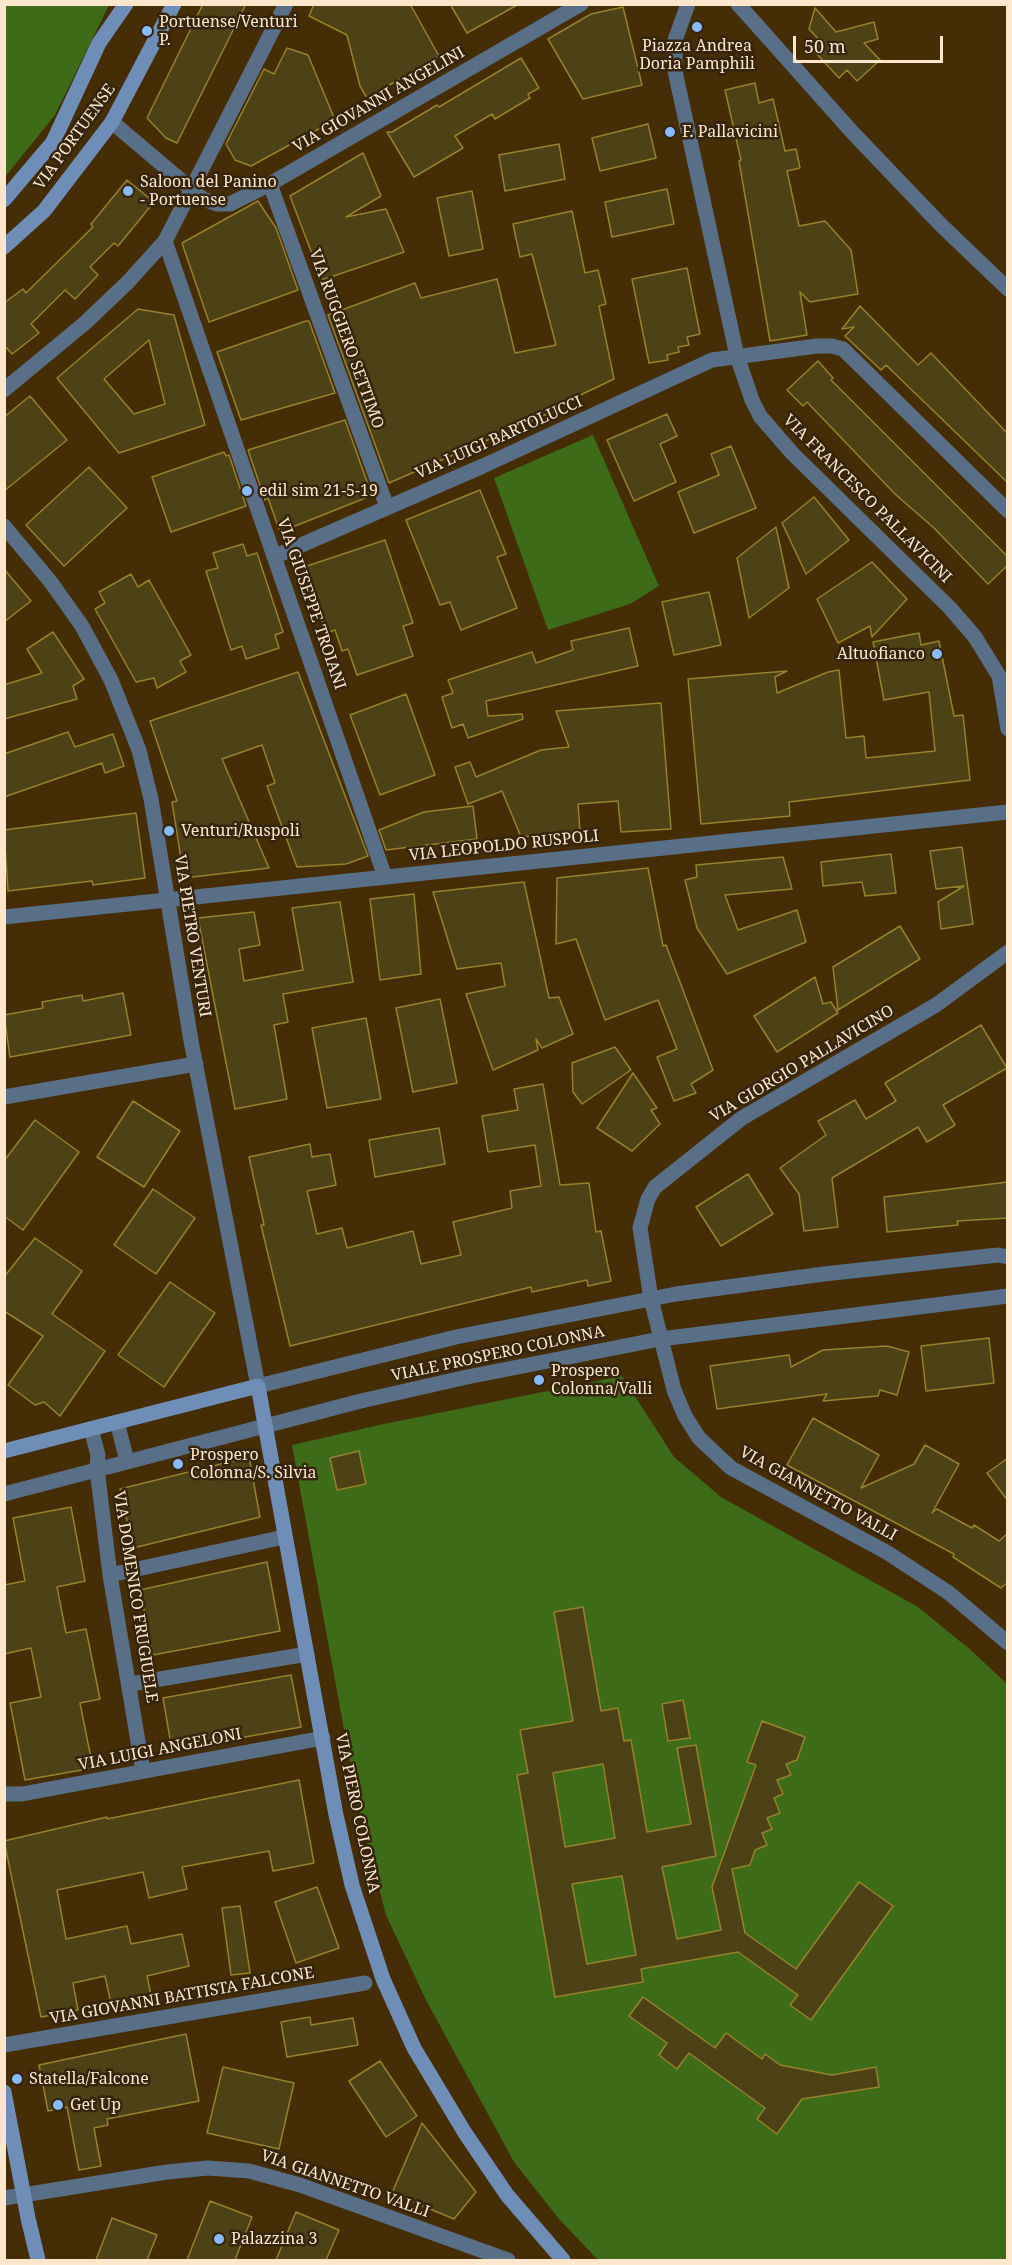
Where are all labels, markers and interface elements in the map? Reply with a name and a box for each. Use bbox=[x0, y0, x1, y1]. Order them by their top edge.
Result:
place label: Portuense/Venturi P. bbox=[159, 12, 298, 50]
marker: Piazza Andrea Doria Pamphili bbox=[690, 20, 704, 34]
marker: Portuense/Venturi P. bbox=[140, 24, 154, 38]
scale bar bbox=[796, 24, 946, 62]
text: 50 m bbox=[804, 34, 846, 58]
place label: Piazza Andrea Doria Pamphili bbox=[639, 36, 755, 74]
street label: VIA GIOVANNI ANGELINI bbox=[290, 43, 468, 157]
street label: VIA PORTUENSE bbox=[30, 80, 120, 194]
place label: F. Pallavicini bbox=[682, 122, 778, 142]
marker: F. Pallavicini bbox=[663, 125, 677, 139]
place label: Saloon del Panino - Portuense bbox=[140, 172, 277, 210]
marker: Saloon del Panino - Portuense bbox=[121, 184, 135, 198]
street label: VIA RUGGIERO SETTIMO bbox=[305, 247, 387, 431]
street label: VIA LUIGI BARTOLUCCI bbox=[413, 392, 585, 484]
street label: VIA FRANCESCO PALLAVICINI bbox=[779, 411, 955, 587]
place label: edil sim 21-5-19 bbox=[259, 481, 378, 501]
marker: edil sim 21-5-19 bbox=[240, 484, 254, 498]
street label: VIA GIUSEPPE TROIANI bbox=[273, 516, 349, 692]
place label: Altuofianco bbox=[837, 644, 925, 664]
marker: Altuofianco bbox=[930, 647, 944, 661]
place label: Venturi/Ruspoli bbox=[181, 821, 300, 841]
marker: Venturi/Ruspoli bbox=[162, 824, 176, 838]
street label: VIA LEOPOLDO RUSPOLI bbox=[408, 826, 600, 866]
street label: VIA PIETRO VENTURI bbox=[170, 853, 214, 1019]
street label: VIA GIORGIO PALLAVICINO bbox=[706, 1001, 898, 1127]
street label: VIALE PROSPERO COLONNA bbox=[390, 1322, 606, 1386]
place label: Prospero Colonna/Valli bbox=[551, 1361, 652, 1399]
marker: Prospero Colonna/Valli bbox=[532, 1373, 546, 1387]
street label: VIA GIANNETTO VALLI bbox=[736, 1443, 900, 1545]
place label: Prospero Colonna/S. Silvia bbox=[190, 1445, 317, 1483]
marker: Prospero Colonna/S. Silvia bbox=[171, 1457, 185, 1471]
street label: VIA DOMENICO FRUGIUELE bbox=[109, 1490, 161, 1704]
street label: VIA LUIGI ANGELONI bbox=[77, 1725, 243, 1775]
street label: VIA PIERO COLONNA bbox=[331, 1731, 383, 1895]
street label: VIA GIOVANNI BATTISTA FALCONE bbox=[48, 1963, 316, 2029]
place label: Statella/Falcone bbox=[29, 2069, 149, 2089]
marker: Statella/Falcone bbox=[10, 2072, 24, 2086]
place label: Get Up bbox=[70, 2095, 121, 2115]
marker: Get Up bbox=[51, 2098, 65, 2112]
street label: VIA GIANNETTO VALLI bbox=[258, 2146, 432, 2222]
place label: Palazzina 3 bbox=[231, 2229, 318, 2249]
marker: Palazzina 3 bbox=[212, 2232, 226, 2246]

